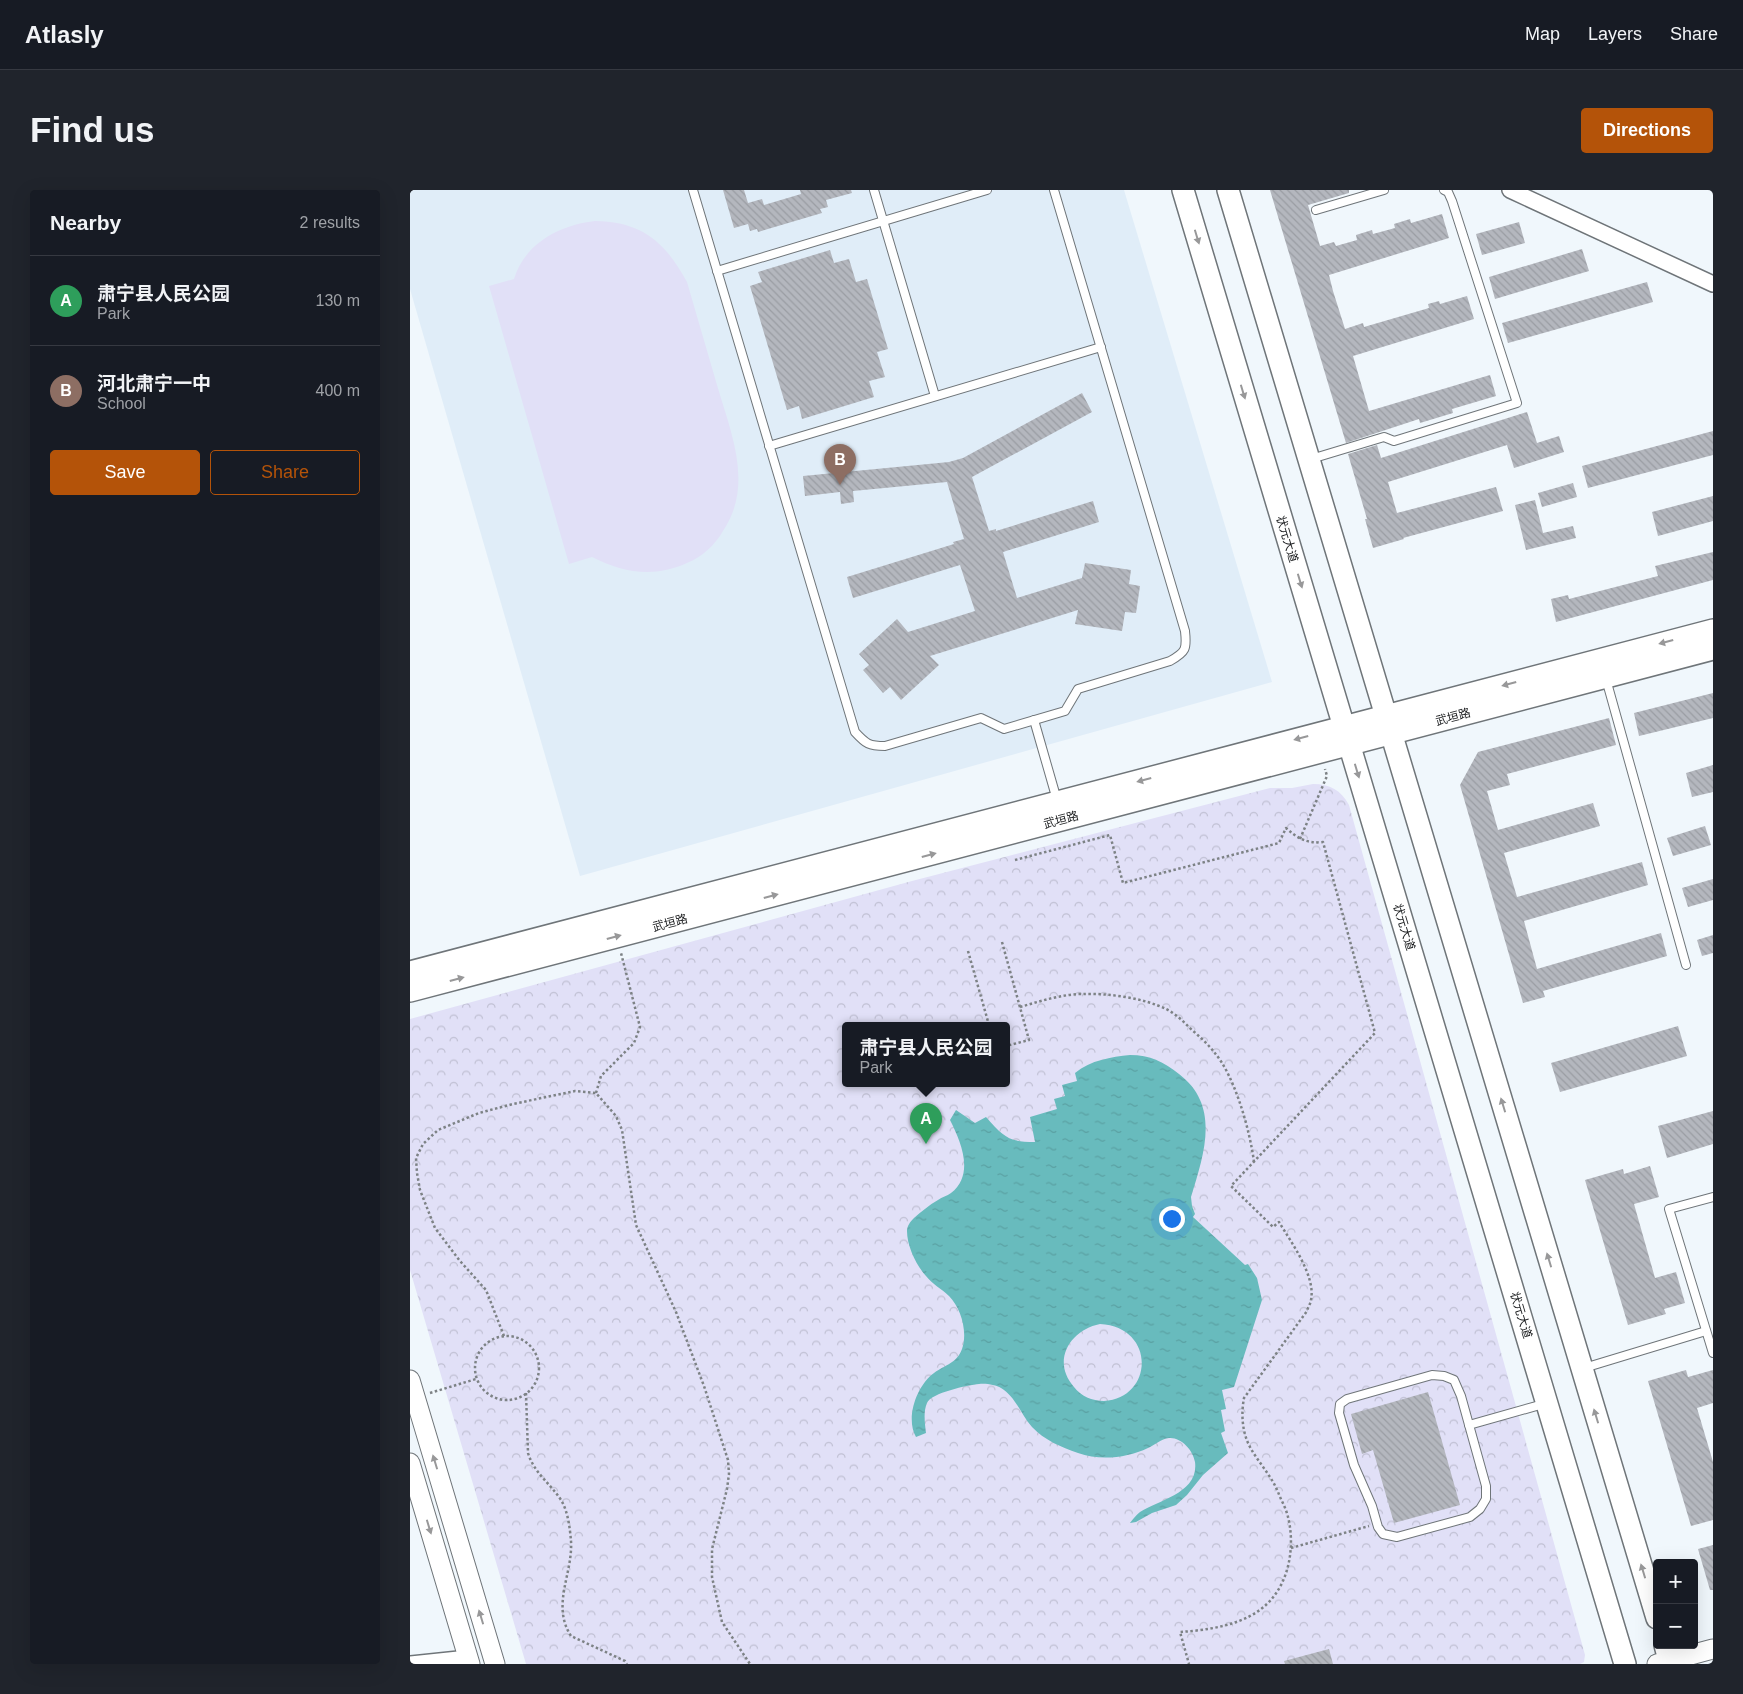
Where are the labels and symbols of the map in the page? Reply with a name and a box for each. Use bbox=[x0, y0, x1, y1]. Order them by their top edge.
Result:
one-way arrow bbox=[1193, 229, 1201, 244]
one-way arrow bbox=[1240, 385, 1248, 400]
pin: B bbox=[824, 444, 856, 485]
street label: 状元大道 bbox=[1273, 514, 1301, 564]
one-way arrow bbox=[1297, 574, 1305, 589]
one-way arrow bbox=[1658, 639, 1673, 647]
one-way arrow bbox=[1501, 680, 1516, 688]
street label: 武垣路 bbox=[1434, 706, 1472, 728]
one-way arrow bbox=[1293, 735, 1308, 743]
one-way arrow bbox=[1354, 763, 1361, 778]
one-way arrow bbox=[1136, 776, 1151, 784]
street label: 武垣路 bbox=[1042, 809, 1080, 831]
one-way arrow bbox=[921, 850, 936, 858]
one-way arrow bbox=[764, 892, 779, 900]
street label: 状元大道 bbox=[1390, 902, 1418, 952]
street label: 武垣路 bbox=[651, 912, 689, 934]
one-way arrow bbox=[607, 933, 622, 941]
one-way arrow bbox=[450, 974, 465, 982]
one-way arrow bbox=[1498, 1097, 1506, 1112]
pin: A bbox=[910, 1103, 942, 1144]
your location bbox=[1159, 1206, 1185, 1232]
one-way arrow bbox=[1545, 1253, 1553, 1268]
street label: 状元大道 bbox=[1507, 1290, 1535, 1340]
one-way arrow bbox=[1592, 1408, 1600, 1423]
one-way arrow bbox=[430, 1454, 438, 1469]
one-way arrow bbox=[426, 1519, 434, 1534]
one-way arrow bbox=[1638, 1564, 1646, 1579]
one-way arrow bbox=[477, 1610, 485, 1625]

